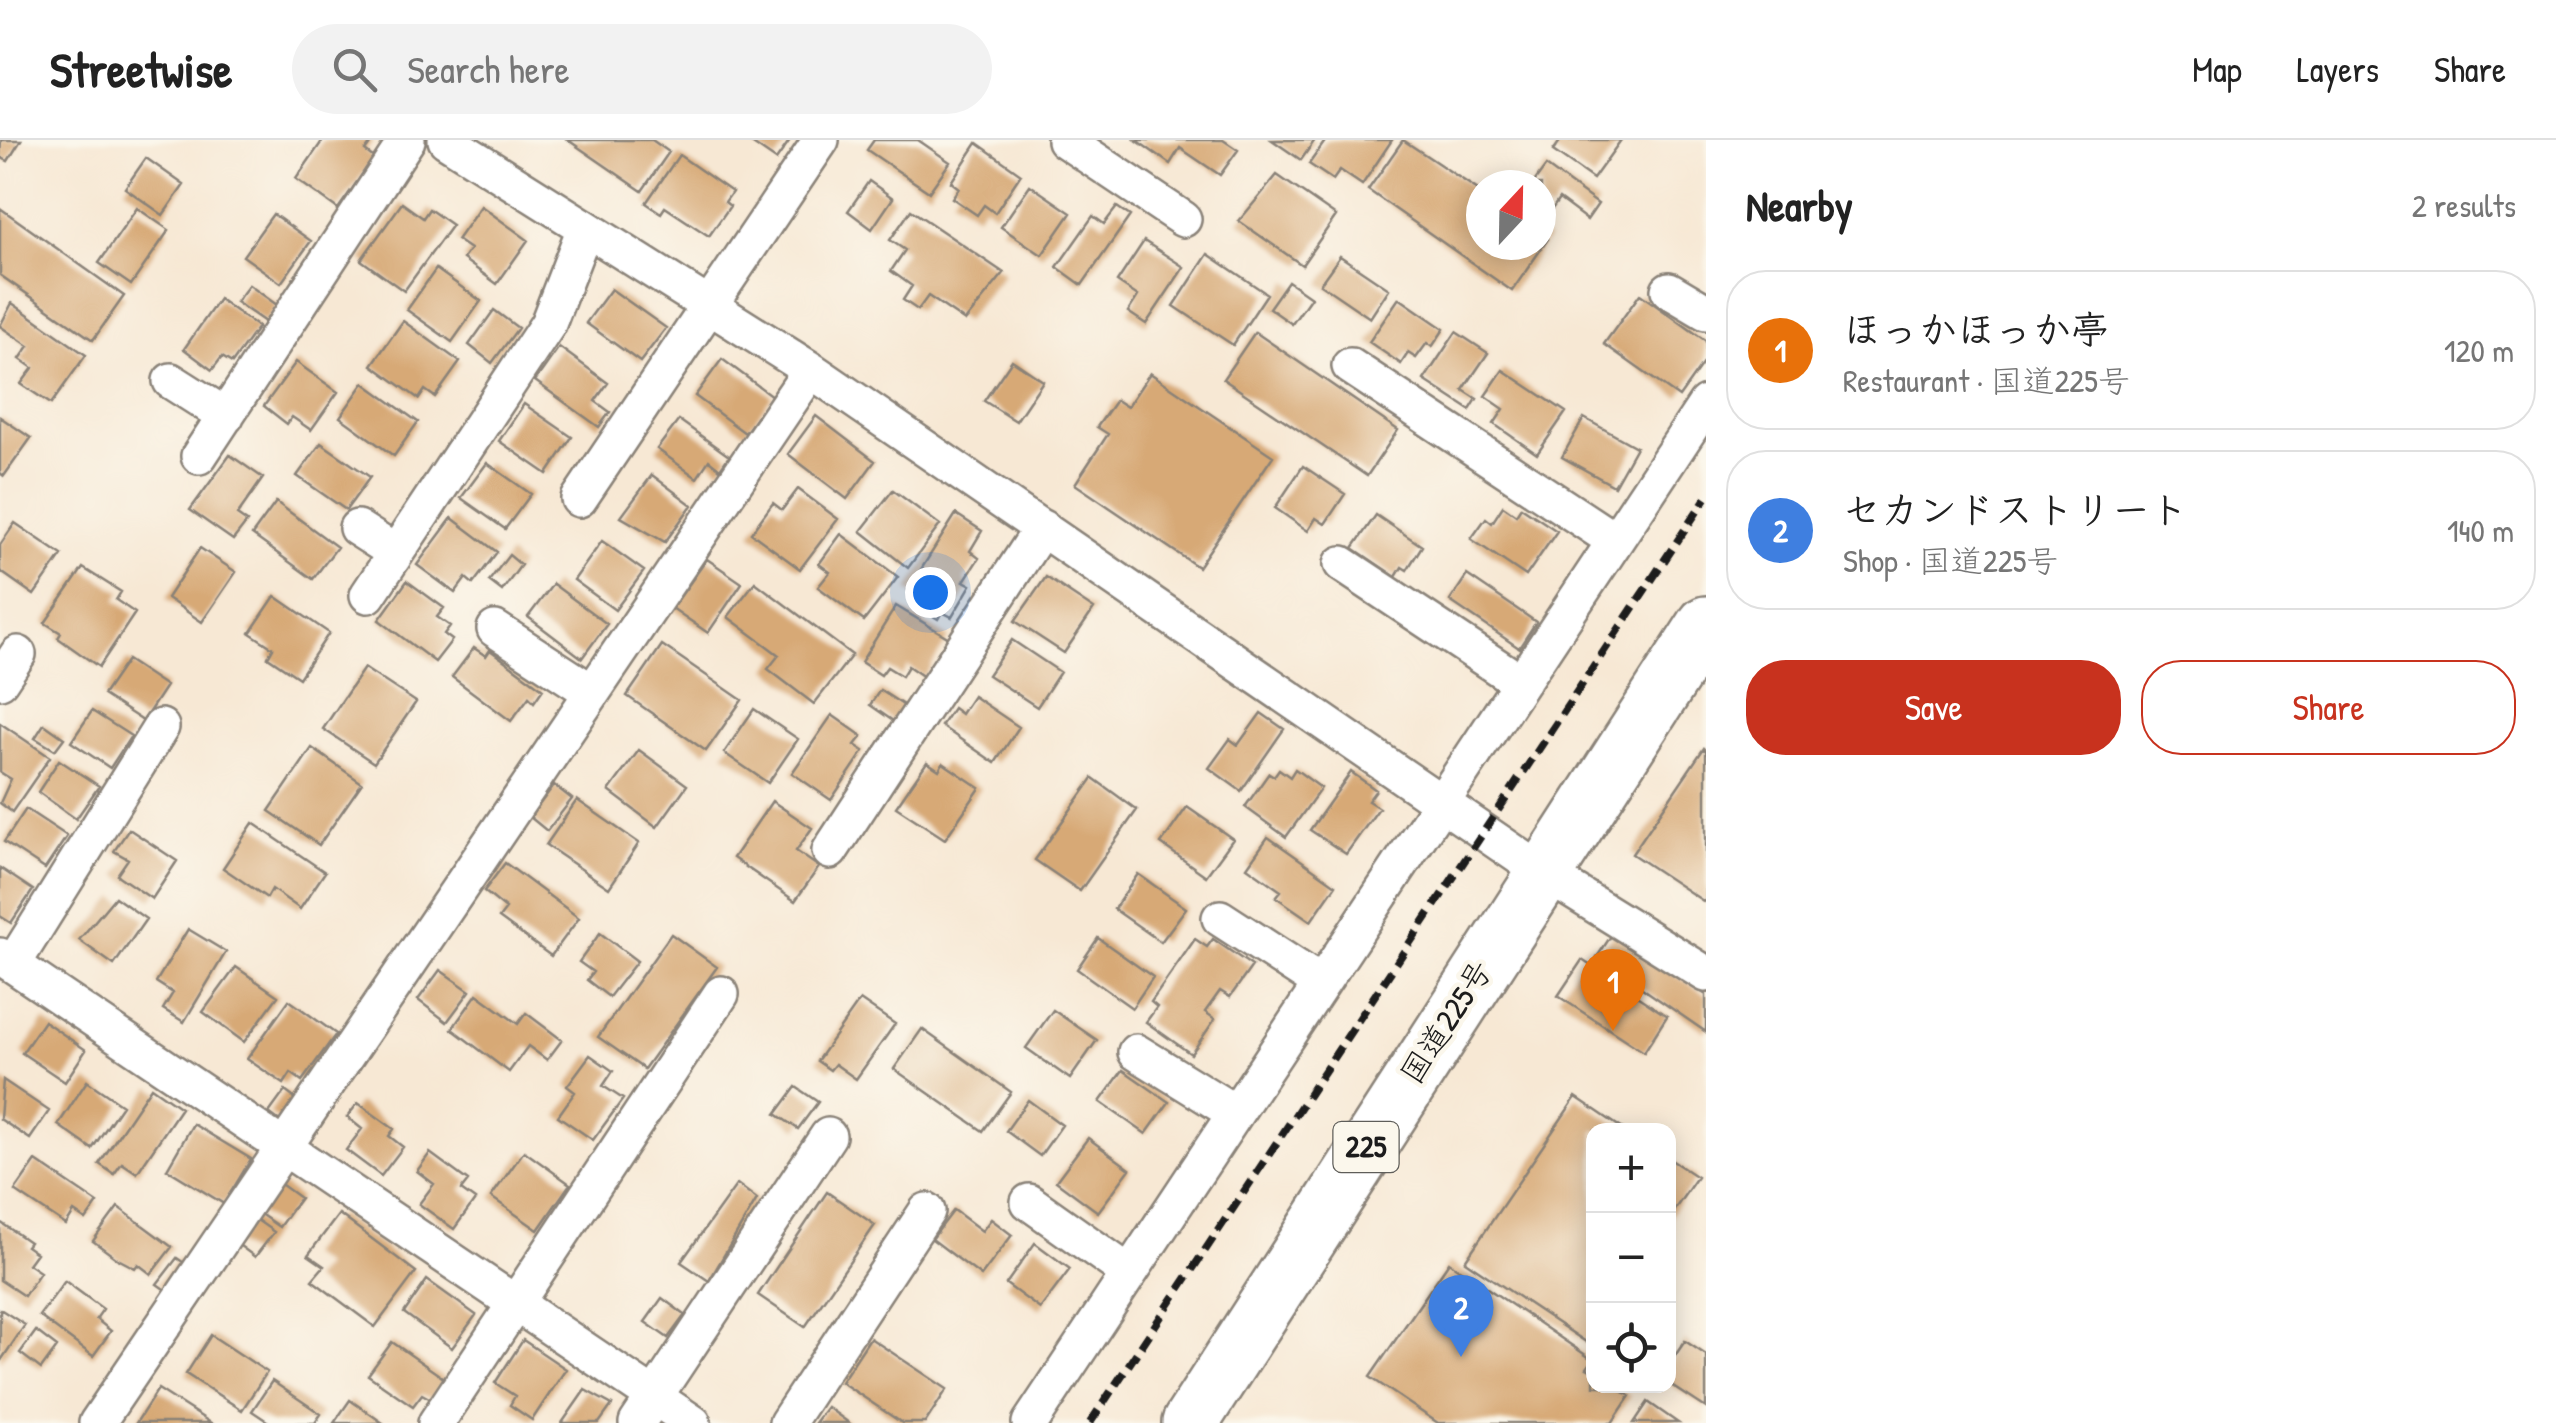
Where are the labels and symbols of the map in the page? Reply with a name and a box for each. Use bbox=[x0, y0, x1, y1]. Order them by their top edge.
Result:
north arrow bbox=[1466, 170, 1556, 260]
your location bbox=[905, 567, 956, 618]
pin: 1 bbox=[1580, 948, 1646, 1031]
street label: 国道225号 bbox=[1390, 952, 1502, 1092]
road number: 225 bbox=[1334, 1122, 1398, 1172]
pin: 2 bbox=[1428, 1274, 1494, 1357]

